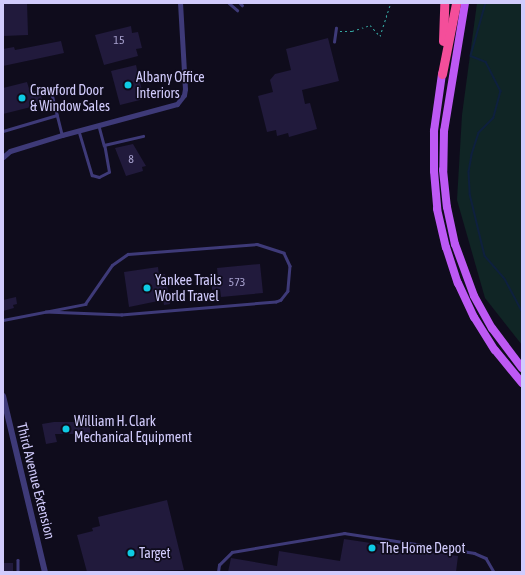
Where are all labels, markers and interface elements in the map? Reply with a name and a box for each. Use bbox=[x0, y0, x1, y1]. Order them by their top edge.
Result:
house number: 15 bbox=[113, 34, 125, 48]
place label: Albany Office Interiors bbox=[136, 69, 205, 102]
marker: Albany Office Interiors bbox=[123, 80, 133, 90]
place label: Crawford Door & Window Sales bbox=[30, 82, 110, 114]
marker: Crawford Door & Window Sales bbox=[17, 93, 27, 103]
house number: 8 bbox=[128, 153, 134, 167]
place label: Yankee Trails World Travel bbox=[155, 272, 222, 304]
house number: 573 bbox=[229, 276, 245, 290]
marker: Yankee Trails World Travel bbox=[142, 283, 152, 293]
place label: William H. Clark Mechanical Equipment bbox=[74, 413, 192, 446]
street label: Third Avenue Extension bbox=[13, 421, 59, 541]
marker: William H. Clark Mechanical Equipment bbox=[61, 424, 71, 434]
place label: The Home Depot bbox=[380, 540, 465, 556]
marker: The Home Depot bbox=[367, 543, 377, 553]
place label: Target bbox=[139, 545, 171, 561]
marker: Target bbox=[126, 548, 136, 558]

